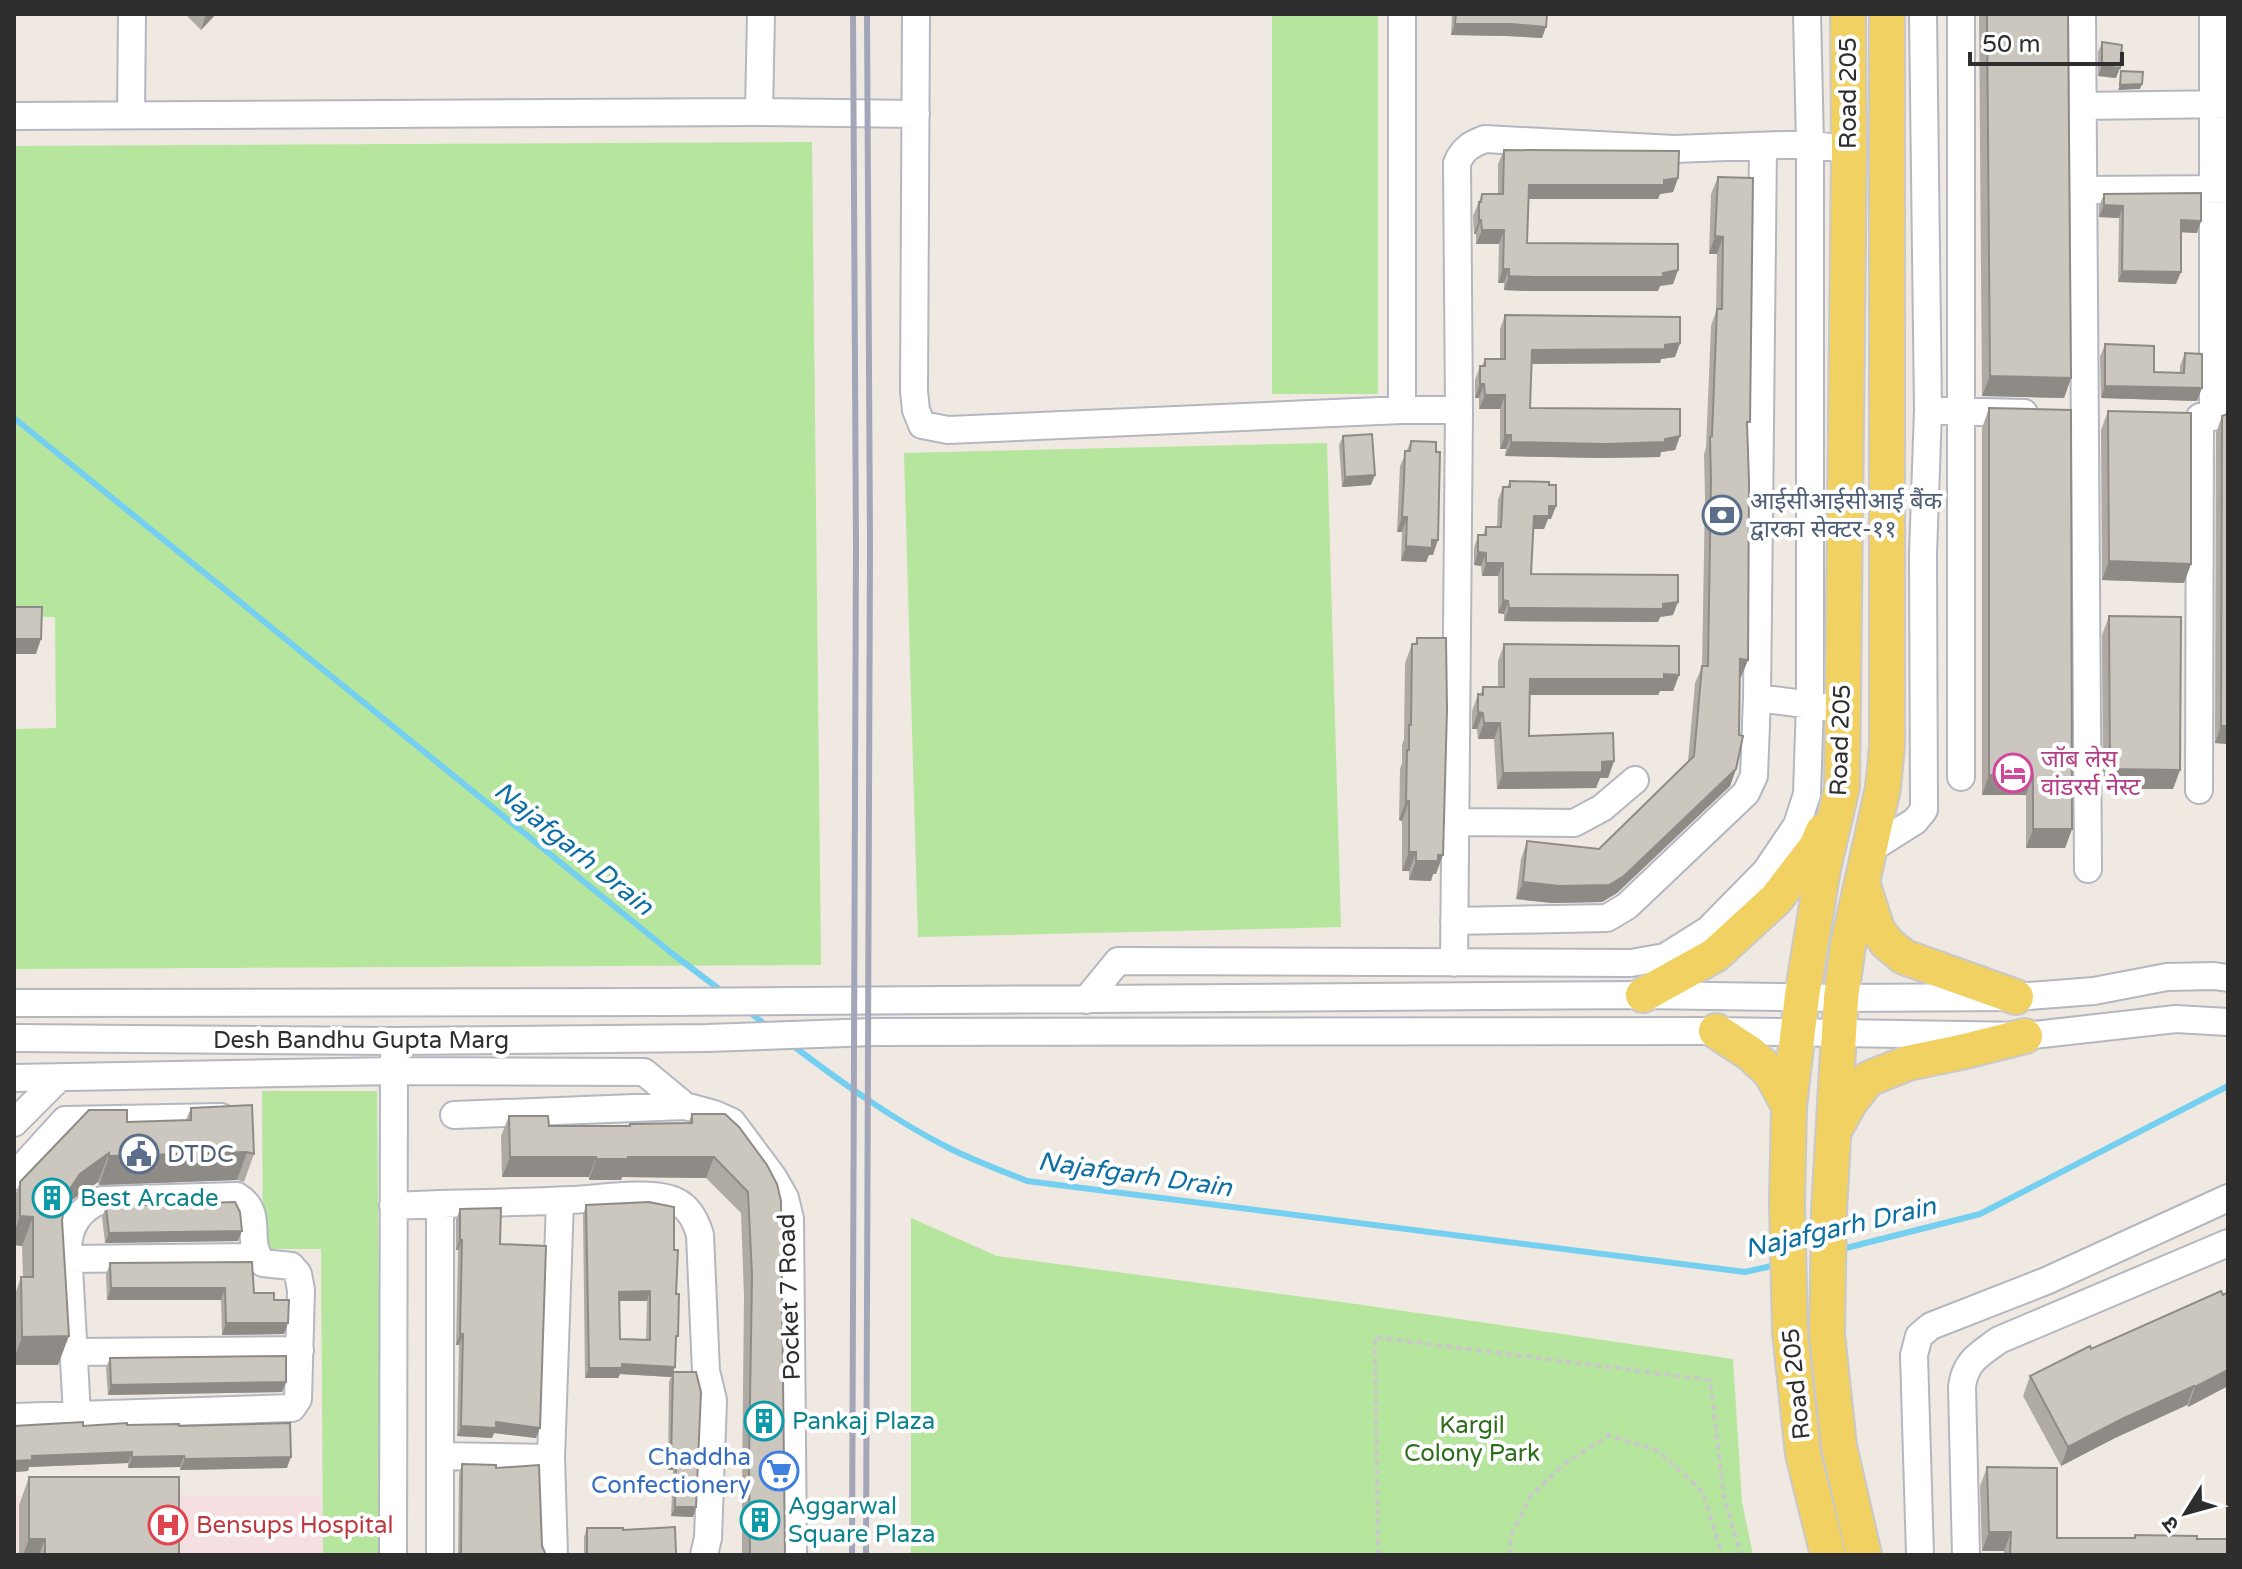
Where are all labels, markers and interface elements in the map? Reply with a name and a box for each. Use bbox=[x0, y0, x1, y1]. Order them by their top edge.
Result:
scale bar bbox=[1970, 16, 2122, 66]
text: 50 m bbox=[1982, 30, 2040, 59]
street label: Road 205 bbox=[1834, 37, 1863, 149]
place label: आईसीआईसीआई बैंक द्वारका सेक्टर-११ bbox=[1750, 487, 1943, 544]
bank icon: आईसीआईसीआई बैंक द्वारका सेक्टर-११ bbox=[1701, 494, 1743, 536]
street label: Road 205 bbox=[1824, 684, 1857, 796]
place label: जॉब लेस वांडरर्स नेस्ट bbox=[2041, 745, 2141, 802]
hotel icon: जॉब लेस वांडरर्स नेस्ट bbox=[1992, 752, 2034, 794]
water label: Najafgarh Drain bbox=[488, 775, 660, 923]
street label: Desh Bandhu Gupta Marg bbox=[213, 1026, 509, 1055]
public building icon: DTDC bbox=[118, 1133, 160, 1175]
place label: DTDC bbox=[167, 1140, 234, 1169]
water label: Najafgarh Drain bbox=[1036, 1146, 1235, 1204]
building icon: Best Arcade bbox=[31, 1177, 73, 1219]
place label: Best Arcade bbox=[80, 1184, 219, 1213]
water label: Najafgarh Drain bbox=[1741, 1190, 1940, 1265]
street label: Pocket 7 Road bbox=[772, 1213, 807, 1381]
street label: Road 205 bbox=[1776, 1327, 1817, 1441]
building icon: Pankaj Plaza bbox=[743, 1400, 785, 1442]
place label: Pankaj Plaza bbox=[792, 1407, 935, 1436]
park label: Kargil Colony Park bbox=[1404, 1411, 1540, 1468]
place label: Chaddha Confectionery bbox=[591, 1443, 751, 1500]
supermarket icon: Chaddha Confectionery bbox=[758, 1450, 800, 1492]
north arrow bbox=[2146, 1473, 2226, 1553]
place label: Aggarwal Square Plaza bbox=[788, 1492, 936, 1549]
building icon: Aggarwal Square Plaza bbox=[739, 1499, 781, 1541]
hospital icon: Bensups Hospital bbox=[147, 1504, 189, 1546]
place label: Bensups Hospital bbox=[196, 1511, 393, 1540]
text: उ bbox=[2156, 1511, 2185, 1537]

